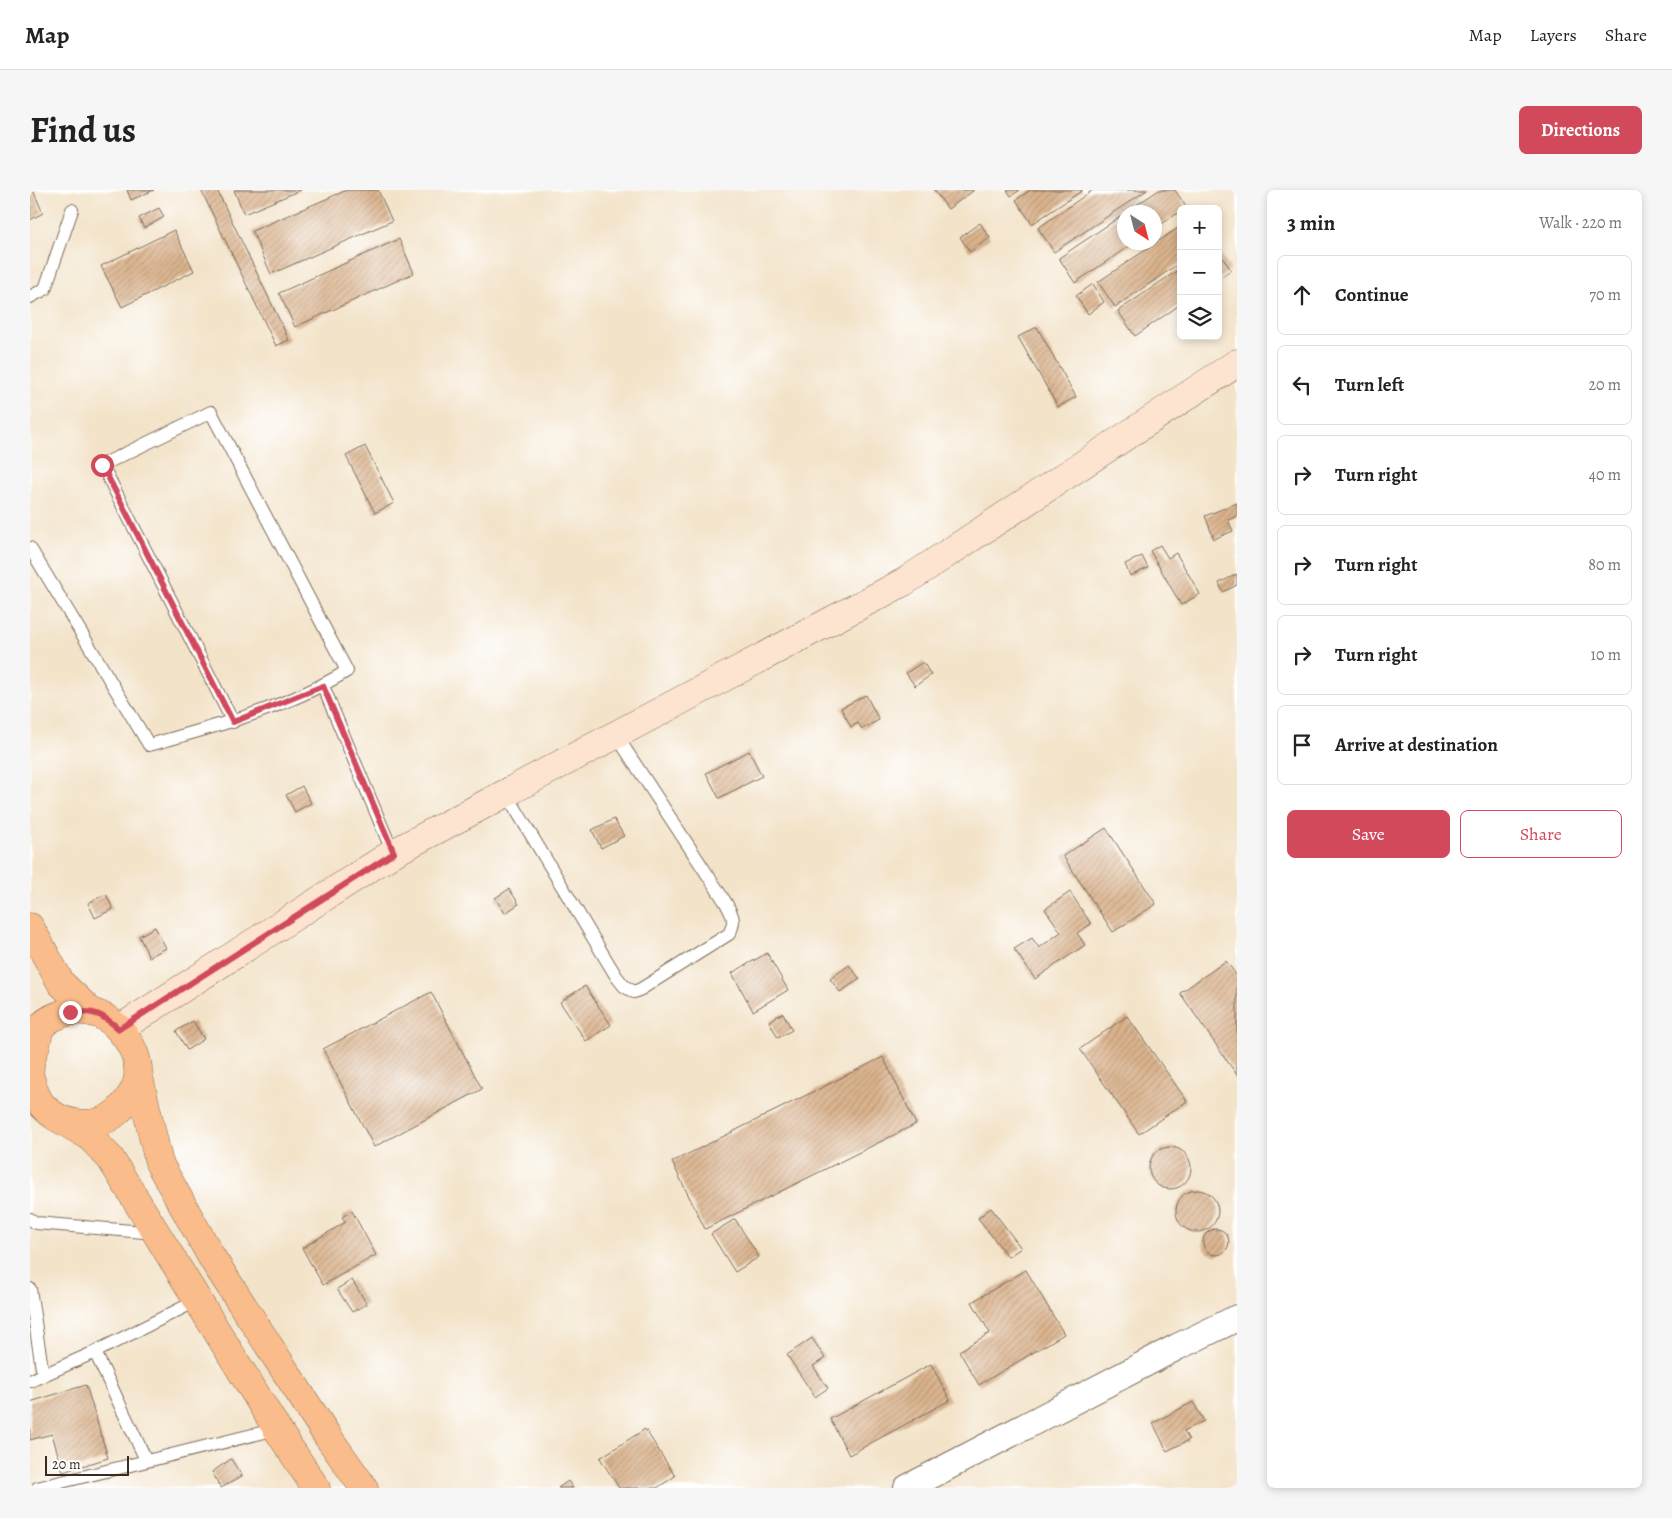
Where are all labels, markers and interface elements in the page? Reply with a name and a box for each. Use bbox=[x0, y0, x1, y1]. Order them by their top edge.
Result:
text: Map bbox=[25, 19, 69, 51]
text: Map bbox=[1469, 23, 1502, 47]
text: Layers bbox=[1530, 23, 1577, 47]
text: Share bbox=[1605, 23, 1647, 47]
text: Find us bbox=[30, 106, 136, 154]
button: Directions bbox=[1519, 106, 1642, 154]
north arrow bbox=[1117, 205, 1162, 250]
map controls bbox=[1177, 205, 1222, 340]
button: + bbox=[1177, 205, 1222, 250]
text: 3 min bbox=[1287, 209, 1335, 237]
text: Walk · 220 m bbox=[1539, 212, 1622, 234]
button: − bbox=[1177, 250, 1222, 295]
icon: ahead bbox=[1288, 281, 1316, 309]
text: Continue bbox=[1335, 282, 1409, 308]
text: 70 m bbox=[1589, 284, 1621, 306]
button: layers bbox=[1177, 295, 1222, 340]
icon: left bbox=[1288, 371, 1316, 399]
text: Turn left bbox=[1335, 372, 1404, 398]
text: 20 m bbox=[1588, 374, 1621, 396]
route start bbox=[91, 454, 114, 477]
icon: right bbox=[1288, 461, 1316, 489]
text: Turn right bbox=[1335, 462, 1417, 488]
text: 40 m bbox=[1589, 464, 1621, 486]
icon: right bbox=[1288, 551, 1316, 579]
text: Turn right bbox=[1335, 552, 1417, 578]
text: 80 m bbox=[1588, 554, 1621, 576]
icon: right bbox=[1288, 641, 1316, 669]
text: Turn right bbox=[1335, 642, 1417, 668]
text: 10 m bbox=[1591, 644, 1621, 666]
icon: arrive bbox=[1288, 731, 1316, 759]
text: Arrive at destination bbox=[1335, 732, 1498, 758]
button: Save bbox=[1287, 810, 1450, 858]
button: Share bbox=[1460, 810, 1622, 858]
route end bbox=[59, 1001, 82, 1024]
scale bar bbox=[45, 1453, 129, 1476]
text: 20 m bbox=[52, 1455, 81, 1474]

